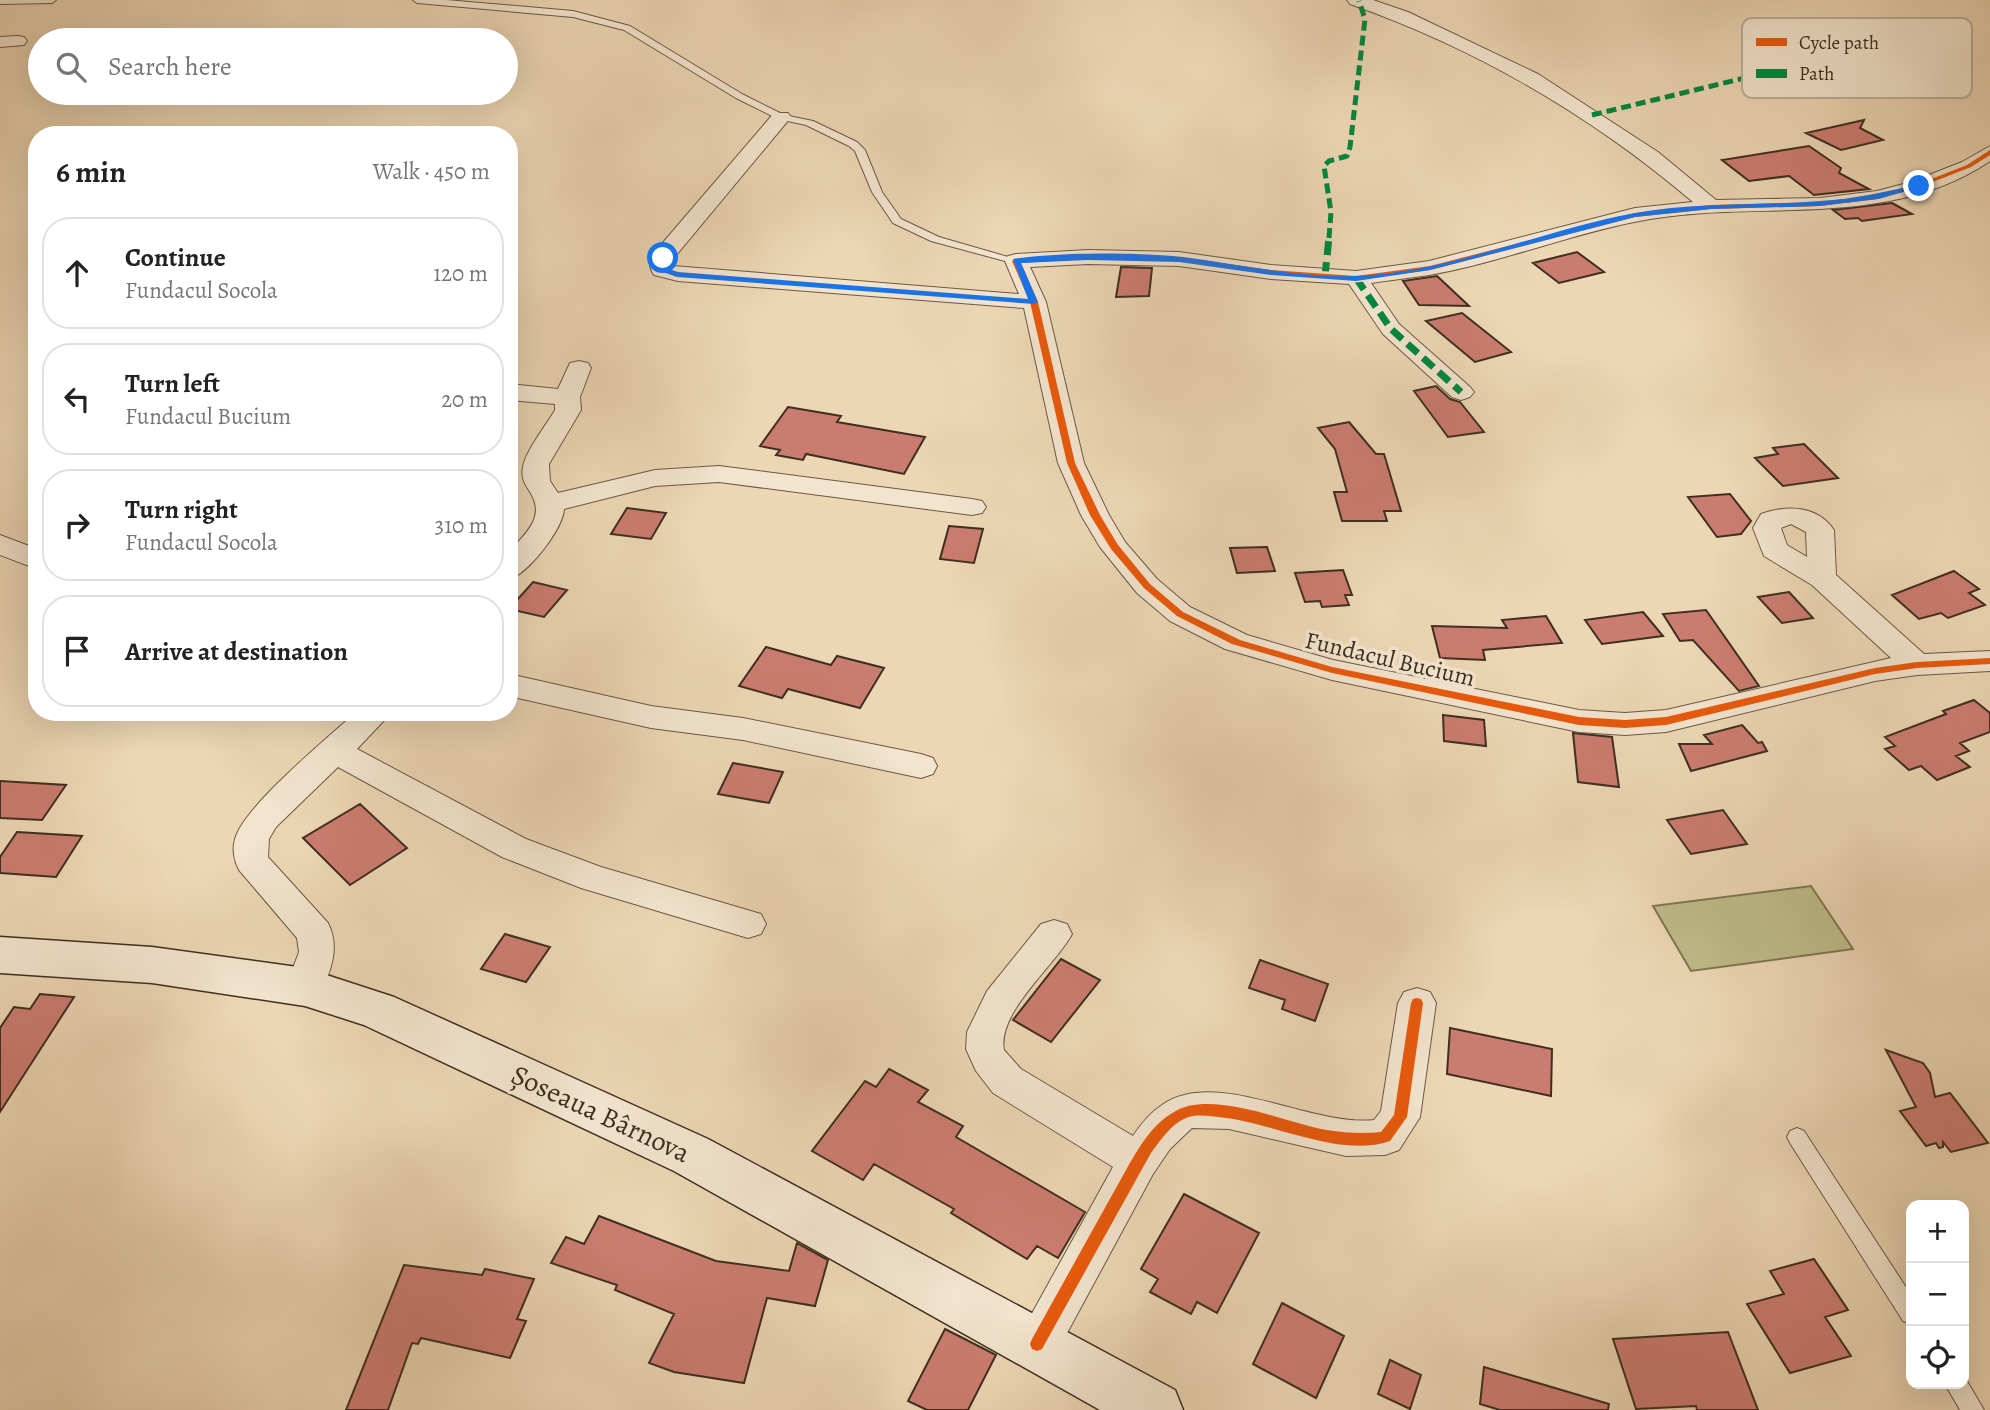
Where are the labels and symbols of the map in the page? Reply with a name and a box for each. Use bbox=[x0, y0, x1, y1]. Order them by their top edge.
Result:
legend bbox=[1742, 18, 1972, 98]
text: Cycle path bbox=[1799, 30, 1879, 56]
text: Path bbox=[1799, 61, 1834, 87]
route end bbox=[1903, 170, 1934, 201]
route start bbox=[647, 242, 678, 273]
street label: Fundacul Bucium bbox=[1302, 624, 1478, 694]
street label: Șoseaua Bârnova bbox=[505, 1056, 696, 1172]

